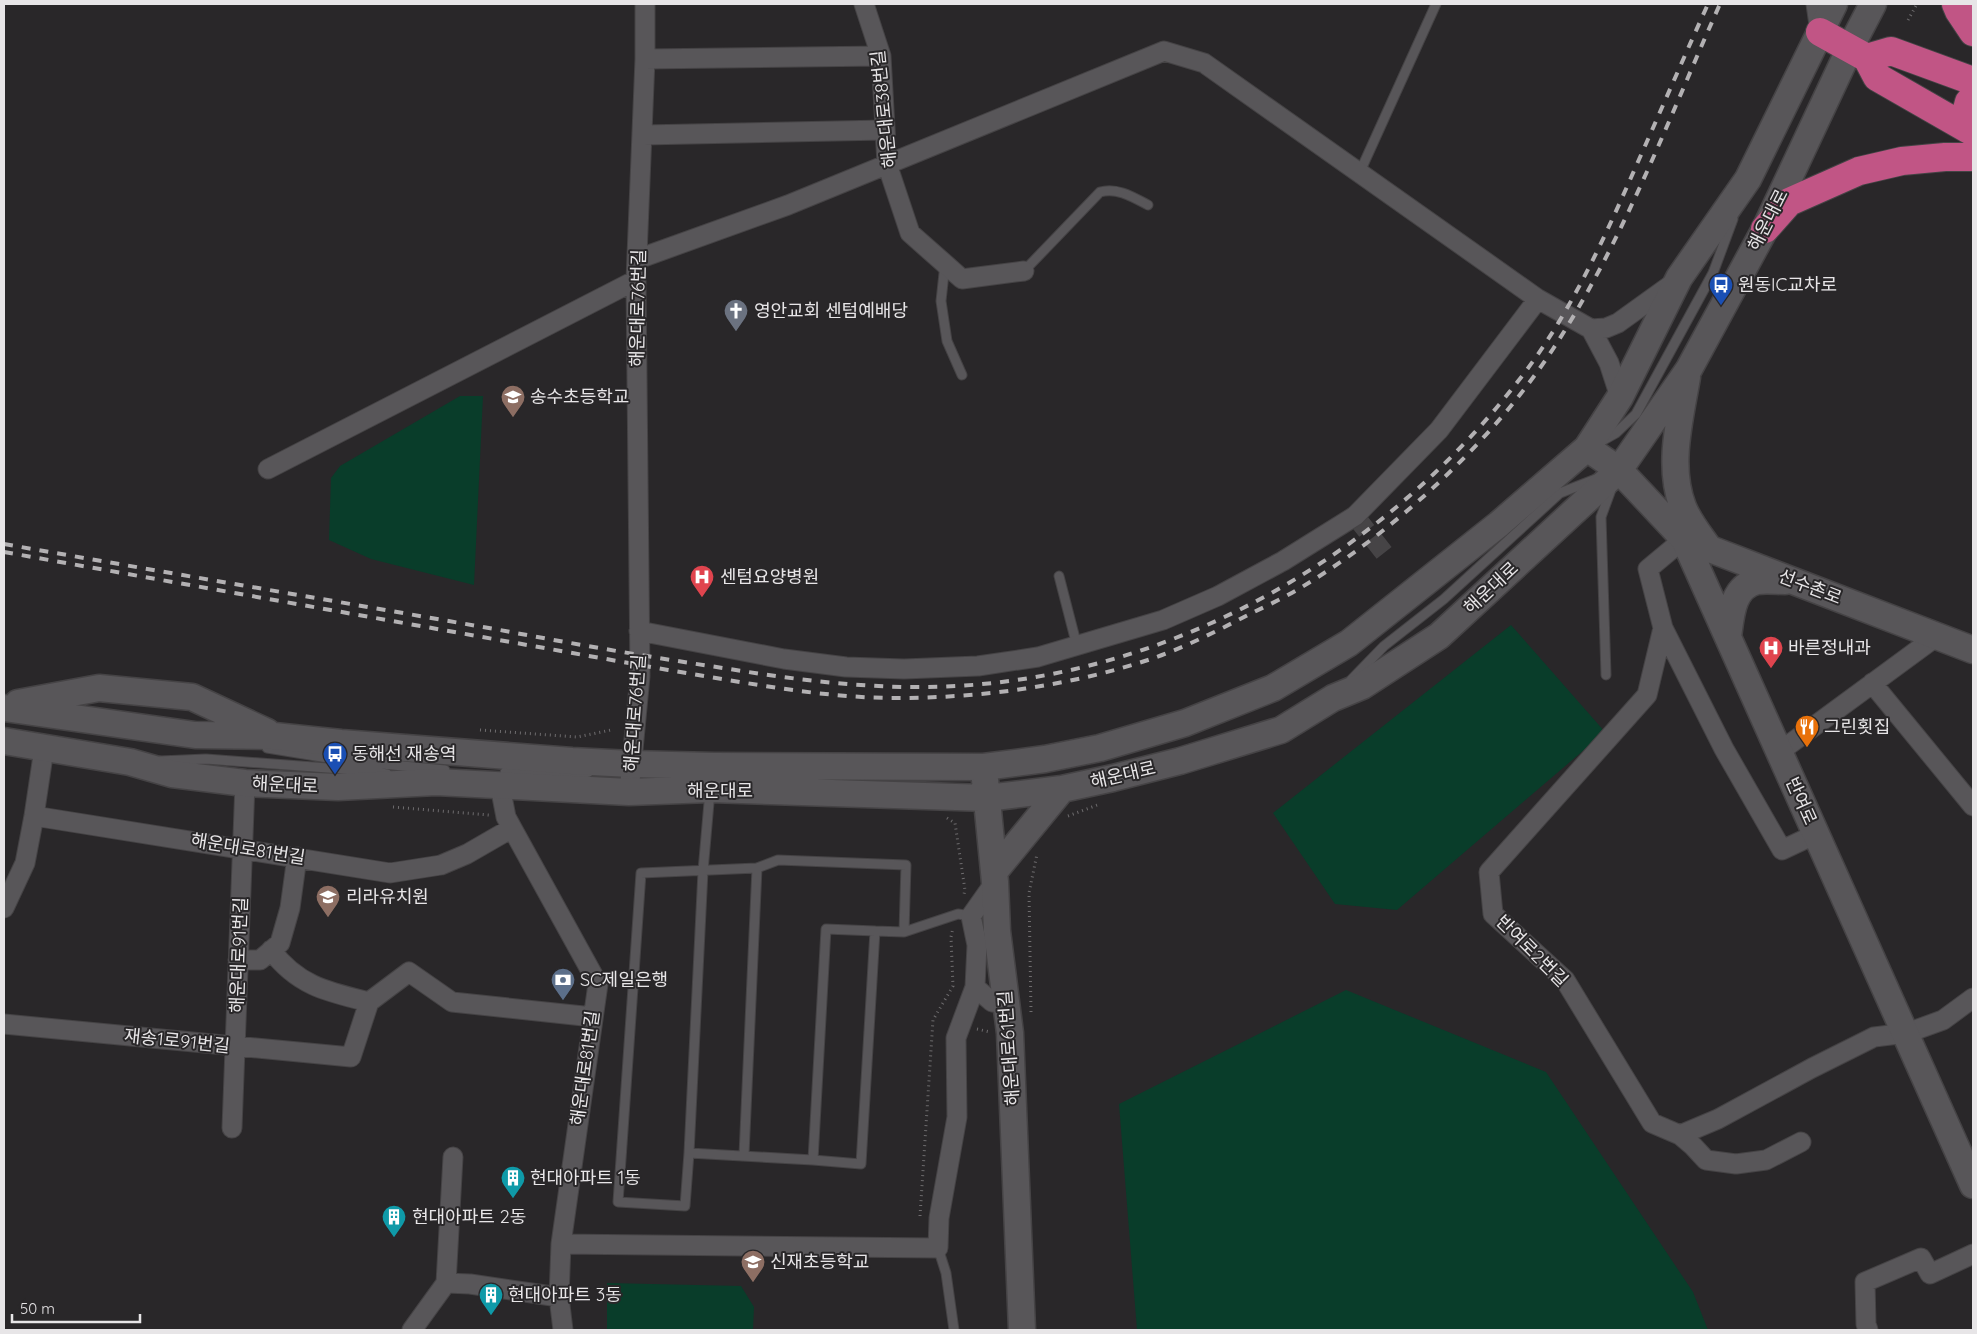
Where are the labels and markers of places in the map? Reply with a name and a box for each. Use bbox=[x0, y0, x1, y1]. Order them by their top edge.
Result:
bus stop icon: 원동IC교차로 bbox=[1708, 272, 1734, 306]
place label: 원동IC교차로 bbox=[1738, 273, 1837, 296]
church icon: 영안교회 센텀예배당 bbox=[723, 298, 749, 332]
place label: 영안교회 센텀예배당 bbox=[754, 299, 908, 322]
school or university icon: 송수초등학교 bbox=[500, 384, 526, 418]
place label: 송수초등학교 bbox=[530, 385, 629, 408]
hospital icon: 센텀요양병원 bbox=[689, 564, 715, 598]
place label: 센텀요양병원 bbox=[720, 565, 819, 588]
hospital icon: 바른정내과 bbox=[1758, 635, 1784, 669]
place label: 바른정내과 bbox=[1788, 636, 1871, 659]
restaurant icon: 그린횟집 bbox=[1794, 714, 1820, 748]
place label: 그린횟집 bbox=[1824, 715, 1890, 738]
bus stop icon: 동해선 재송역 bbox=[322, 741, 348, 775]
place label: 동해선 재송역 bbox=[352, 742, 456, 765]
school or university icon: 리라유치원 bbox=[315, 884, 341, 918]
place label: 리라유치원 bbox=[346, 885, 429, 908]
bank icon: SC제일은행 bbox=[550, 967, 576, 1001]
place label: SC제일은행 bbox=[580, 968, 668, 991]
building icon: 현대아파트 1동 bbox=[500, 1165, 526, 1199]
place label: 현대아파트 1동 bbox=[530, 1166, 641, 1189]
building icon: 현대아파트 2동 bbox=[381, 1204, 407, 1238]
place label: 현대아파트 2동 bbox=[412, 1205, 526, 1228]
school or university icon: 신재초등학교 bbox=[740, 1249, 766, 1283]
place label: 신재초등학교 bbox=[770, 1250, 869, 1273]
building icon: 현대아파트 3동 bbox=[478, 1282, 504, 1316]
place label: 현대아파트 3동 bbox=[508, 1283, 622, 1306]

